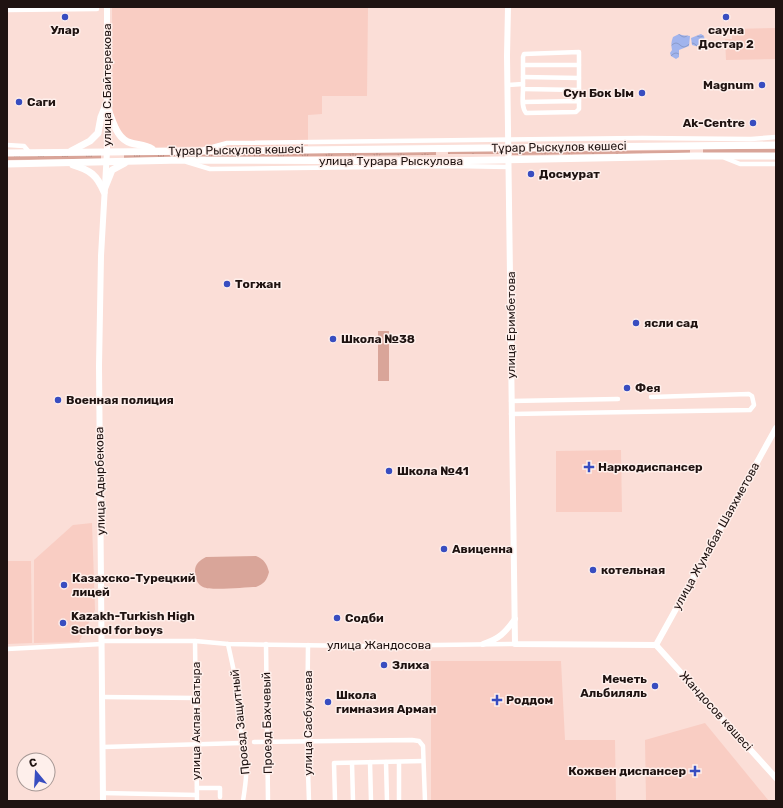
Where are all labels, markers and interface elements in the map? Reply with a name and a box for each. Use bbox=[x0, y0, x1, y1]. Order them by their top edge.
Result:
marker: Улар bbox=[60, 12, 70, 22]
marker: сауна Достар 2 bbox=[721, 12, 731, 22]
place label: Улар bbox=[51, 23, 80, 37]
street label: улица С.Байтерекова bbox=[100, 23, 114, 147]
place label: сауна Достар 2 bbox=[698, 23, 754, 51]
place label: Magnum bbox=[703, 78, 754, 92]
marker: Magnum bbox=[757, 80, 767, 90]
place label: Сун Бок Ым bbox=[563, 86, 634, 100]
marker: Сун Бок Ым bbox=[637, 88, 647, 98]
place label: Саги bbox=[27, 95, 56, 109]
marker: Саги bbox=[14, 97, 24, 107]
place label: Ak-Centre bbox=[683, 116, 745, 130]
marker: Ak-Centre bbox=[748, 118, 758, 128]
street label: Тұрар Рыскұлов көшесі bbox=[491, 139, 627, 155]
street label: Тұрар Рыскұлов көшесі bbox=[168, 142, 304, 158]
street label: улица Турара Рыскулова bbox=[319, 154, 463, 168]
place label: Досмурат bbox=[539, 167, 600, 181]
marker: Досмурат bbox=[526, 169, 536, 179]
street label: улица Еримбетова bbox=[504, 271, 518, 379]
place label: Тогжан bbox=[235, 277, 281, 291]
marker: Тогжан bbox=[222, 279, 232, 289]
place label: ясли сад bbox=[644, 316, 698, 330]
marker: ясли сад bbox=[631, 318, 641, 328]
place label: Школа №38 bbox=[341, 332, 415, 346]
marker: Школа №38 bbox=[328, 334, 338, 344]
place label: Фея bbox=[635, 381, 661, 395]
marker: Фея bbox=[622, 383, 632, 393]
place label: Военная полиция bbox=[66, 393, 174, 407]
marker: Военная полиция bbox=[53, 395, 63, 405]
street label: улица Адырбекова bbox=[92, 427, 108, 535]
place label: Наркодиспансер bbox=[598, 460, 703, 474]
street label: улица Жумабая Шаяхметова bbox=[670, 460, 762, 612]
marker: Наркодиспансер bbox=[583, 461, 595, 473]
place label: Школа №41 bbox=[397, 464, 469, 478]
marker: Школа №41 bbox=[384, 466, 394, 476]
place label: Авиценна bbox=[452, 542, 513, 556]
marker: Авиценна bbox=[439, 544, 449, 554]
place label: котельная bbox=[601, 563, 665, 577]
marker: котельная bbox=[588, 565, 598, 575]
place label: Казахско-Турецкий лицей bbox=[72, 571, 196, 599]
marker: Казахско-Турецкий лицей bbox=[59, 580, 69, 590]
place label: Kazakh-Turkish High School for boys bbox=[71, 609, 195, 637]
place label: Содби bbox=[345, 611, 384, 625]
marker: Содби bbox=[332, 613, 342, 623]
marker: Kazakh-Turkish High School for boys bbox=[58, 618, 68, 628]
street label: улица Жандосова bbox=[327, 638, 431, 652]
place label: Злиха bbox=[392, 658, 429, 672]
marker: Злиха bbox=[379, 660, 389, 670]
street label: улица Акпан Батыра bbox=[189, 662, 203, 780]
street label: Жандосов көшесі bbox=[677, 668, 755, 754]
street label: Проезд Защитный bbox=[227, 669, 253, 775]
street label: улица Сасбукаева bbox=[301, 670, 315, 776]
street label: Проезд Бахчевый bbox=[259, 672, 275, 774]
place label: Мечеть Альбиляль bbox=[580, 672, 647, 700]
marker: Мечеть Альбиляль bbox=[650, 681, 660, 691]
place label: Школа гимназия Арман bbox=[336, 688, 436, 716]
place label: Роддом bbox=[506, 693, 553, 707]
marker: Роддом bbox=[491, 694, 503, 706]
marker: Школа гимназия Арман bbox=[323, 697, 333, 707]
north arrow bbox=[16, 752, 56, 792]
text: С bbox=[27, 756, 39, 770]
place label: Кожвен диспансер bbox=[568, 764, 686, 778]
marker: Кожвен диспансер bbox=[689, 765, 701, 777]

